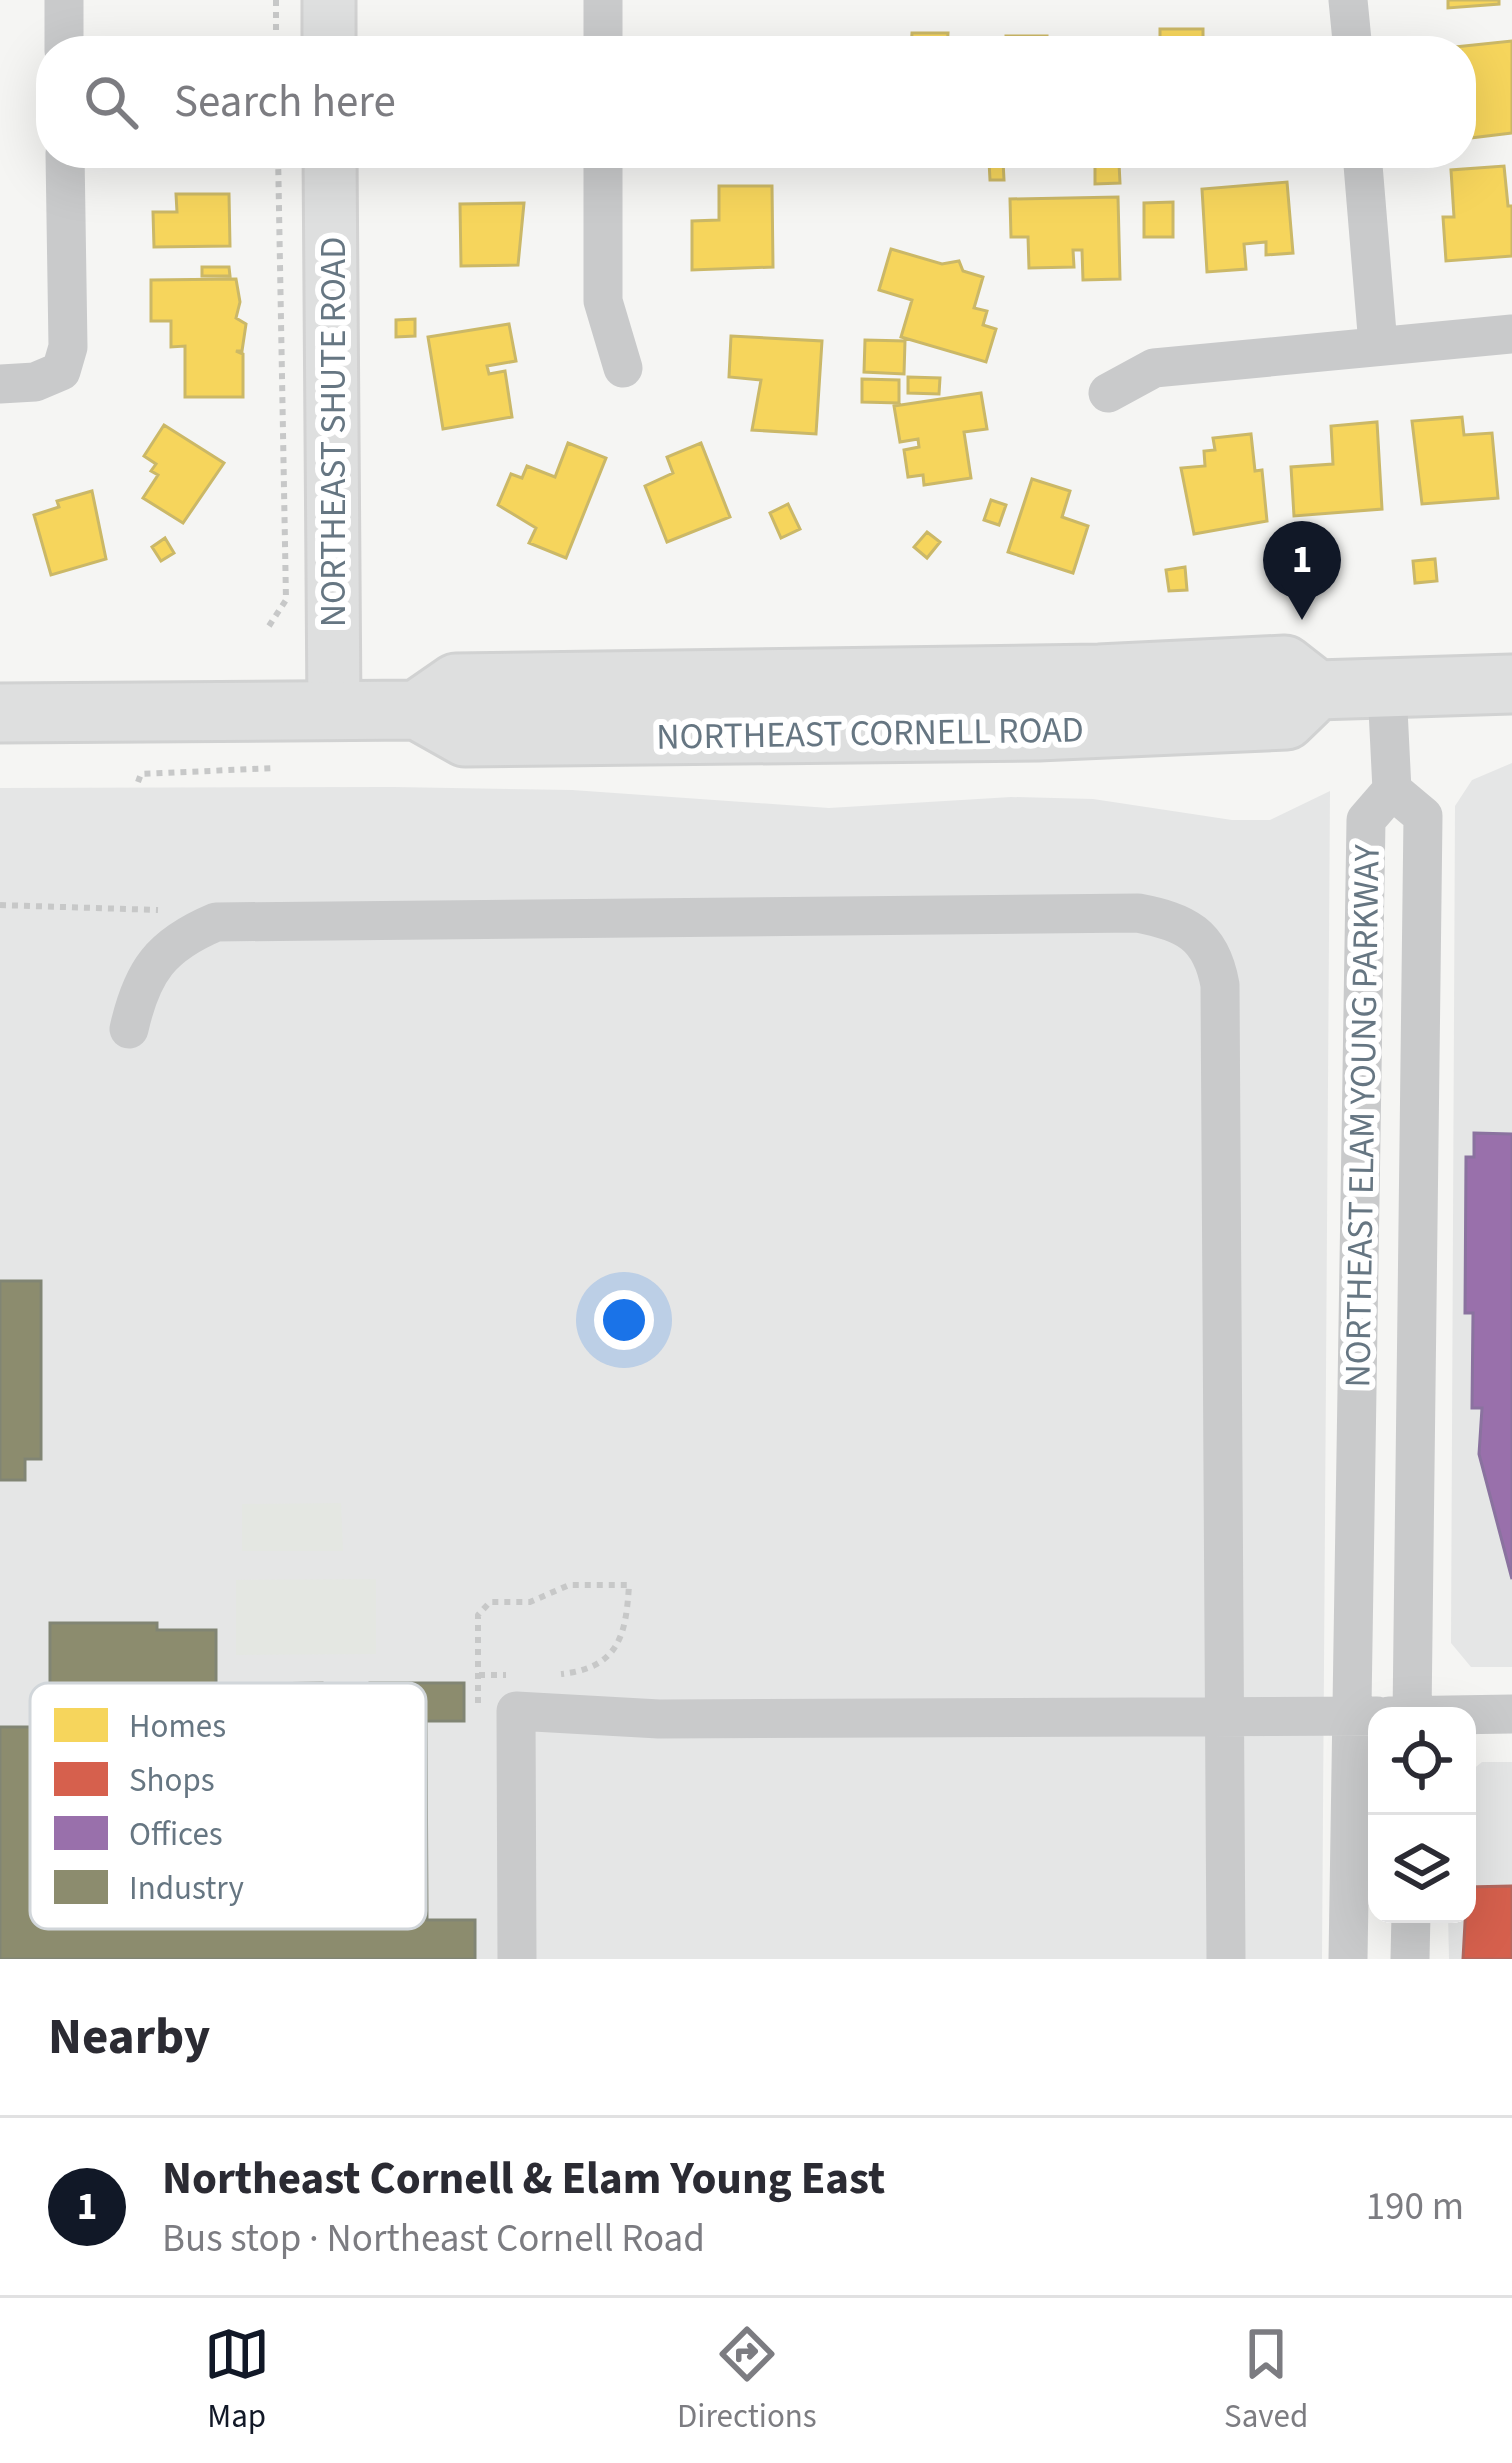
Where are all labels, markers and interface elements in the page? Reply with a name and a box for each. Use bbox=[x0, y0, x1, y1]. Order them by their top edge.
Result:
search box bbox=[36, 36, 1476, 168]
icon: search bbox=[78, 69, 144, 135]
text: Search here bbox=[174, 70, 396, 134]
street label: NORTHEAST SHUTE ROAD bbox=[308, 237, 359, 627]
pin: 1 bbox=[1263, 521, 1341, 620]
street label: NORTHEAST CORNELL ROAD bbox=[656, 704, 1084, 763]
street label: NORTHEAST ELAM YOUNG PARKWAY bbox=[1332, 843, 1393, 1388]
your location bbox=[594, 1290, 654, 1350]
legend bbox=[30, 1683, 426, 1929]
text: Homes bbox=[129, 1703, 226, 1750]
map controls bbox=[1368, 1707, 1476, 1923]
button: locate bbox=[1368, 1707, 1476, 1815]
text: Shops bbox=[129, 1757, 215, 1804]
text: Offices bbox=[129, 1811, 223, 1858]
button: layers bbox=[1368, 1815, 1476, 1923]
text: Industry bbox=[129, 1865, 245, 1912]
text: Nearby bbox=[48, 2001, 210, 2073]
text: Northeast Cornell & Elam Young East bbox=[162, 2147, 885, 2211]
text: 1 bbox=[77, 2179, 97, 2235]
text: 190 m bbox=[1366, 2179, 1464, 2235]
text: Bus stop · Northeast Cornell Road bbox=[162, 2211, 705, 2267]
tab: Map bbox=[204, 2321, 270, 2440]
tab: Directions bbox=[677, 2321, 817, 2440]
tab: Saved bbox=[1224, 2321, 1308, 2440]

